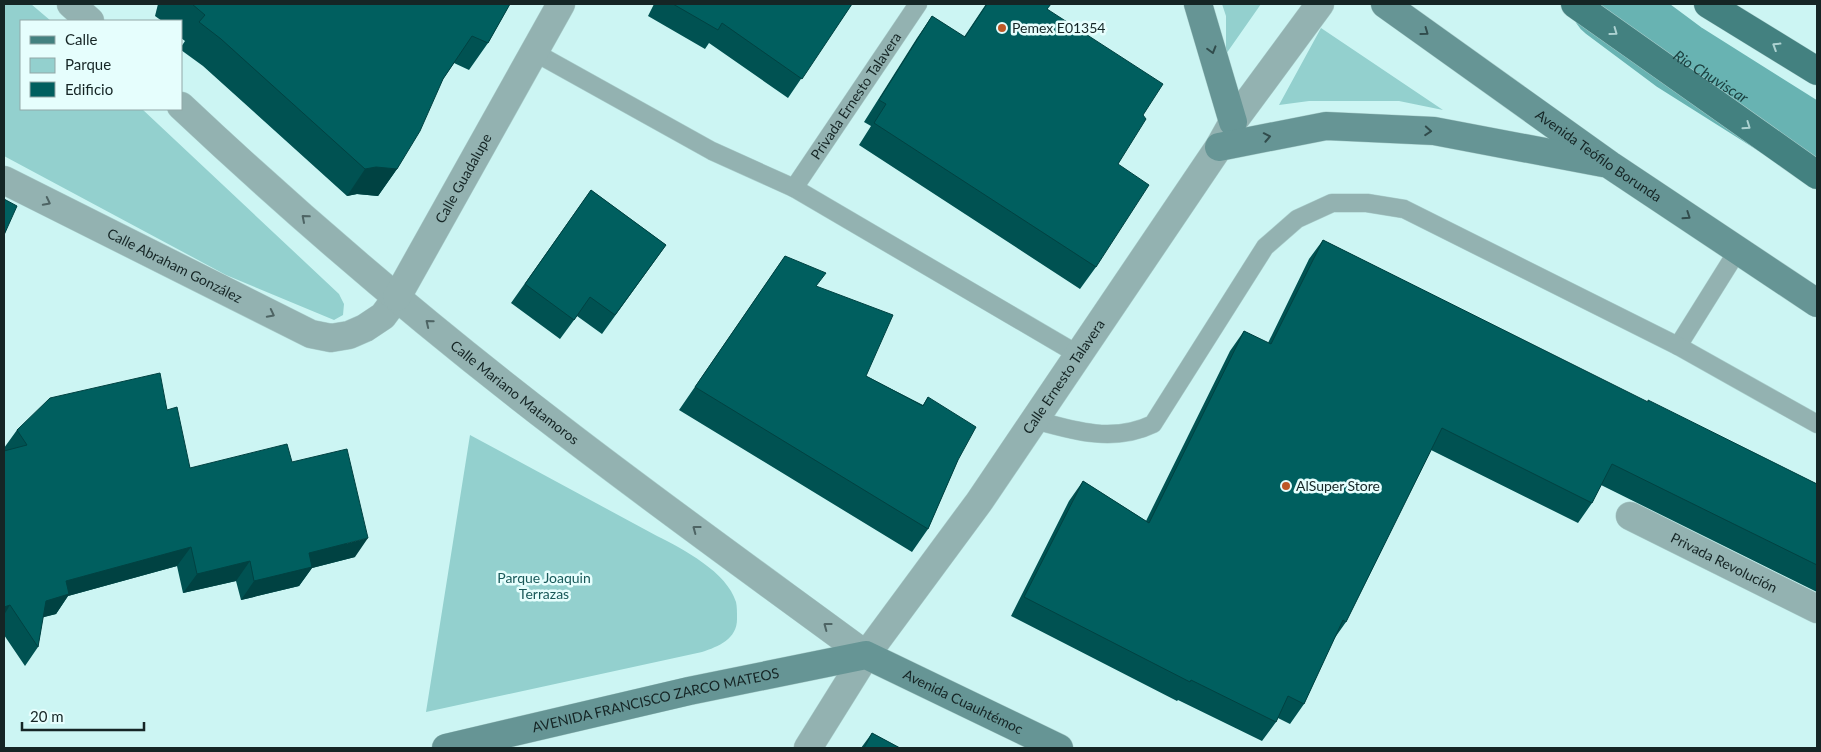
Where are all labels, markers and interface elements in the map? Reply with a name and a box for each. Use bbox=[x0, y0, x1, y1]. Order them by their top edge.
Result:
place label: Pemex E01354 bbox=[1012, 19, 1106, 36]
legend bbox=[20, 20, 182, 110]
marker: Pemex E01354 bbox=[996, 22, 1008, 34]
one-way arrow bbox=[1419, 26, 1429, 35]
one-way arrow bbox=[1608, 26, 1618, 35]
street label: Privada Ernesto Talavera bbox=[807, 29, 905, 163]
text: Calle bbox=[65, 30, 98, 48]
one-way arrow bbox=[1772, 42, 1781, 52]
one-way arrow bbox=[1207, 46, 1217, 54]
water label: Rio Chuviscar bbox=[1670, 46, 1753, 107]
text: Parque bbox=[65, 55, 111, 73]
text: Edificio bbox=[65, 80, 113, 98]
street label: Avenida Teófilo Borunda bbox=[1533, 106, 1665, 205]
one-way arrow bbox=[1741, 120, 1751, 129]
one-way arrow bbox=[1425, 126, 1433, 137]
street label: Calle Guadalupe bbox=[431, 130, 495, 226]
one-way arrow bbox=[1263, 133, 1271, 143]
one-way arrow bbox=[42, 196, 51, 206]
one-way arrow bbox=[1681, 210, 1691, 219]
one-way arrow bbox=[301, 215, 310, 224]
street label: Calle Abraham González bbox=[105, 224, 245, 306]
one-way arrow bbox=[266, 308, 275, 318]
street label: Calle Ernesto Talavera bbox=[1019, 316, 1108, 437]
one-way arrow bbox=[426, 320, 435, 328]
street label: Calle Mariano Matamoros bbox=[447, 336, 583, 448]
place label: AlSuper Store bbox=[1296, 477, 1380, 494]
marker: AlSuper Store bbox=[1280, 480, 1292, 492]
one-way arrow bbox=[692, 526, 702, 535]
street label: Privada Revolución bbox=[1668, 529, 1780, 596]
park label: Parque Joaquin Terrazas bbox=[497, 569, 591, 602]
one-way arrow bbox=[823, 623, 833, 632]
street label: AVENIDA FRANCISCO ZARCO MATEOS bbox=[530, 664, 781, 736]
street label: Avenida Cuauhtémoc bbox=[901, 665, 1026, 738]
scale bar bbox=[22, 700, 145, 732]
text: 20 m bbox=[30, 707, 64, 725]

